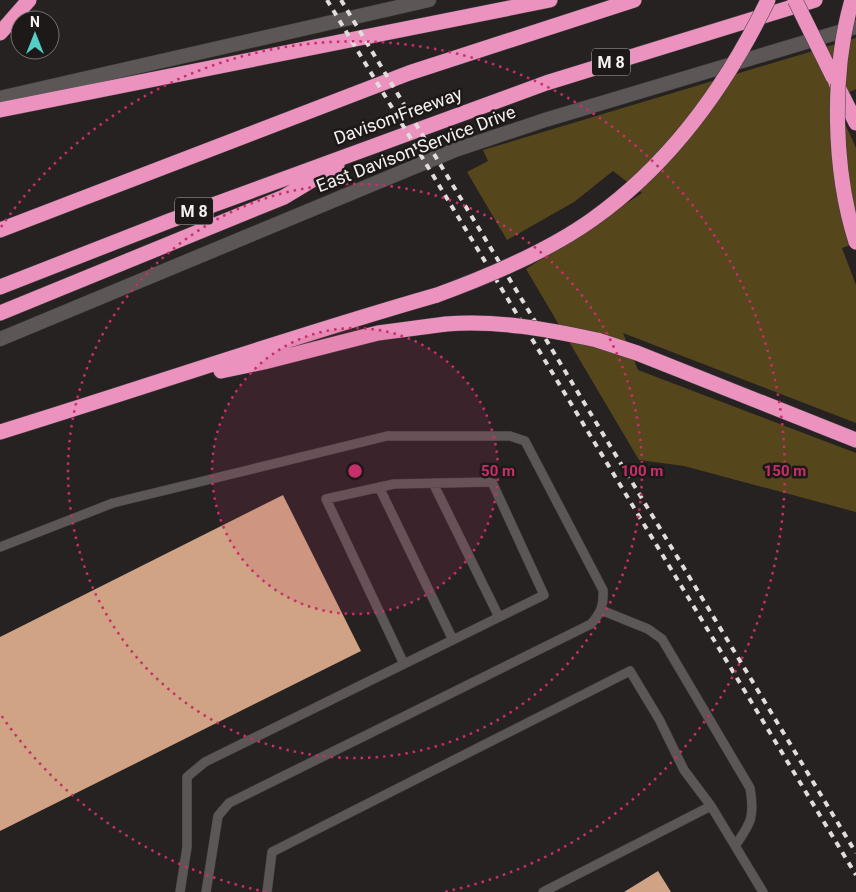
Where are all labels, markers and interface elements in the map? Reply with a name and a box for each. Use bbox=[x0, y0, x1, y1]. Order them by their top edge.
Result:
north arrow bbox=[10, 10, 60, 60]
text: N bbox=[30, 14, 40, 30]
road number: M 8 bbox=[592, 48, 630, 76]
street label: Davison Freeway bbox=[331, 82, 465, 148]
street label: East Davison Service Drive bbox=[313, 101, 518, 196]
road number: M 8 bbox=[175, 198, 213, 225]
centre of rings bbox=[346, 462, 364, 480]
text: 50 m bbox=[481, 462, 515, 480]
text: 100 m bbox=[621, 462, 663, 480]
text: 150 m bbox=[764, 462, 806, 480]

